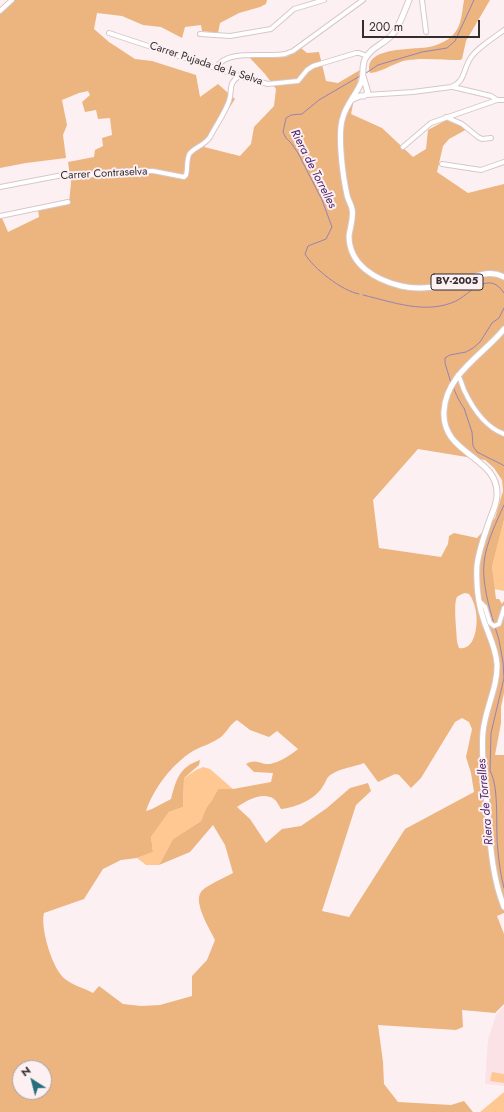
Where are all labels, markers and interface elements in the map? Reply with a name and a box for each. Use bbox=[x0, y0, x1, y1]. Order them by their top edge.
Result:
scale bar bbox=[364, 12, 482, 38]
text: 200 m bbox=[369, 18, 403, 36]
street label: Carrer Pujada de la Selva bbox=[148, 39, 264, 89]
water label: Riera de Torrelles bbox=[287, 127, 339, 211]
street label: Carrer Contraselva bbox=[60, 165, 148, 183]
road number: BV-2005 bbox=[431, 274, 483, 290]
water label: Riera de Torrelles bbox=[475, 758, 497, 846]
north arrow bbox=[12, 1060, 52, 1100]
text: N bbox=[17, 1062, 34, 1080]

